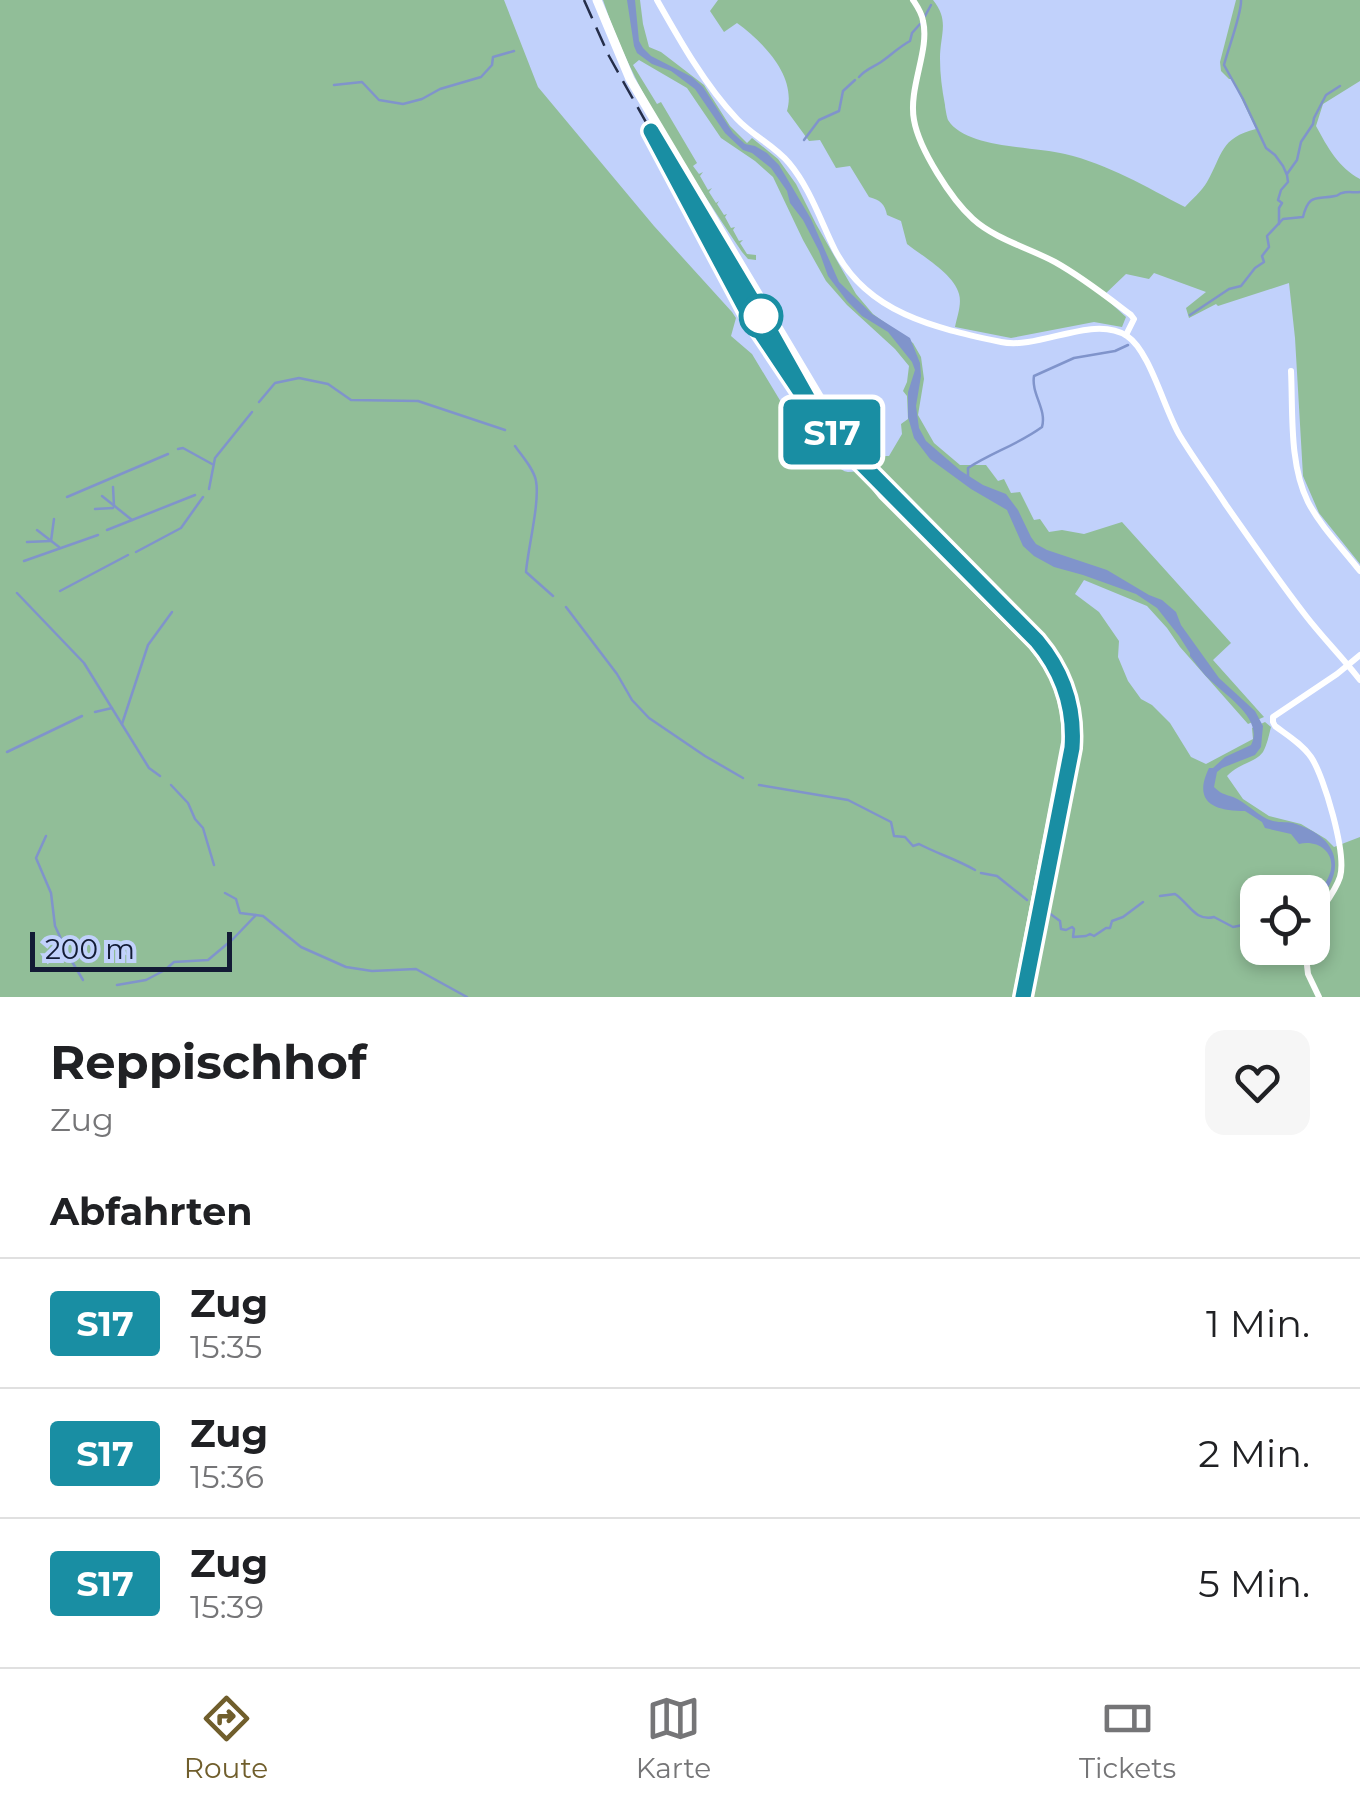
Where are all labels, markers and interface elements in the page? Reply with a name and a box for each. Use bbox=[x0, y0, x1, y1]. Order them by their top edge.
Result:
unlabelled marker bbox=[740, 295, 782, 337]
line badge: S17 bbox=[774, 400, 890, 464]
text: S17 bbox=[803, 411, 861, 454]
map controls bbox=[1240, 875, 1330, 965]
button: locate bbox=[1240, 875, 1330, 965]
scale bar bbox=[30, 927, 232, 971]
text: 200 m bbox=[45, 932, 135, 966]
button: heart bbox=[1205, 1030, 1310, 1135]
text: Reppischhof bbox=[50, 1033, 366, 1091]
text: Zug bbox=[50, 1100, 114, 1139]
text: Abfahrten bbox=[50, 1188, 252, 1235]
text: Zug bbox=[190, 1280, 268, 1327]
text: 1 Min. bbox=[1206, 1300, 1310, 1347]
text: S17 bbox=[76, 1302, 134, 1345]
text: 15:35 bbox=[190, 1327, 262, 1366]
text: Zug bbox=[190, 1410, 268, 1457]
text: 2 Min. bbox=[1198, 1430, 1310, 1477]
text: S17 bbox=[76, 1432, 134, 1475]
text: 15:36 bbox=[190, 1457, 264, 1496]
text: Zug bbox=[190, 1540, 268, 1587]
text: 5 Min. bbox=[1198, 1560, 1310, 1607]
text: S17 bbox=[76, 1562, 134, 1605]
text: 15:39 bbox=[190, 1587, 264, 1626]
tab: Route bbox=[184, 1691, 268, 1785]
tab: Karte bbox=[636, 1691, 711, 1785]
tab: Tickets bbox=[1079, 1691, 1176, 1785]

